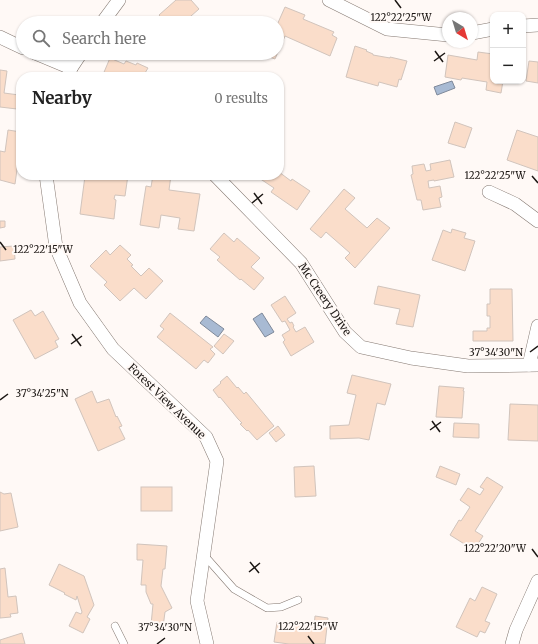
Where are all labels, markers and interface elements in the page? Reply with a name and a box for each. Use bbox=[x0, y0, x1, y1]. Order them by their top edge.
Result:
text: 122°22'25"W bbox=[370, 11, 433, 24]
north arrow bbox=[442, 12, 478, 48]
map controls bbox=[490, 12, 526, 84]
button: + bbox=[490, 12, 526, 48]
search box bbox=[16, 16, 284, 60]
icon: search bbox=[30, 27, 52, 49]
text: Search here bbox=[62, 29, 146, 48]
button: − bbox=[490, 48, 526, 84]
text: Nearby bbox=[32, 87, 92, 109]
text: 0 results bbox=[214, 90, 268, 107]
text: 122°22'25"W bbox=[464, 169, 527, 182]
text: 122°22'15"W bbox=[13, 243, 74, 256]
street label: Mc Creery Drive bbox=[295, 260, 355, 338]
text: 37°34'30"N bbox=[469, 346, 523, 359]
street label: Forest View Avenue bbox=[125, 360, 209, 442]
text: 37°34'25"N bbox=[16, 387, 69, 400]
text: 122°22'20"W bbox=[464, 542, 527, 555]
text: 122°22'15"W bbox=[278, 620, 339, 633]
text: 37°34'30"N bbox=[138, 621, 192, 634]

